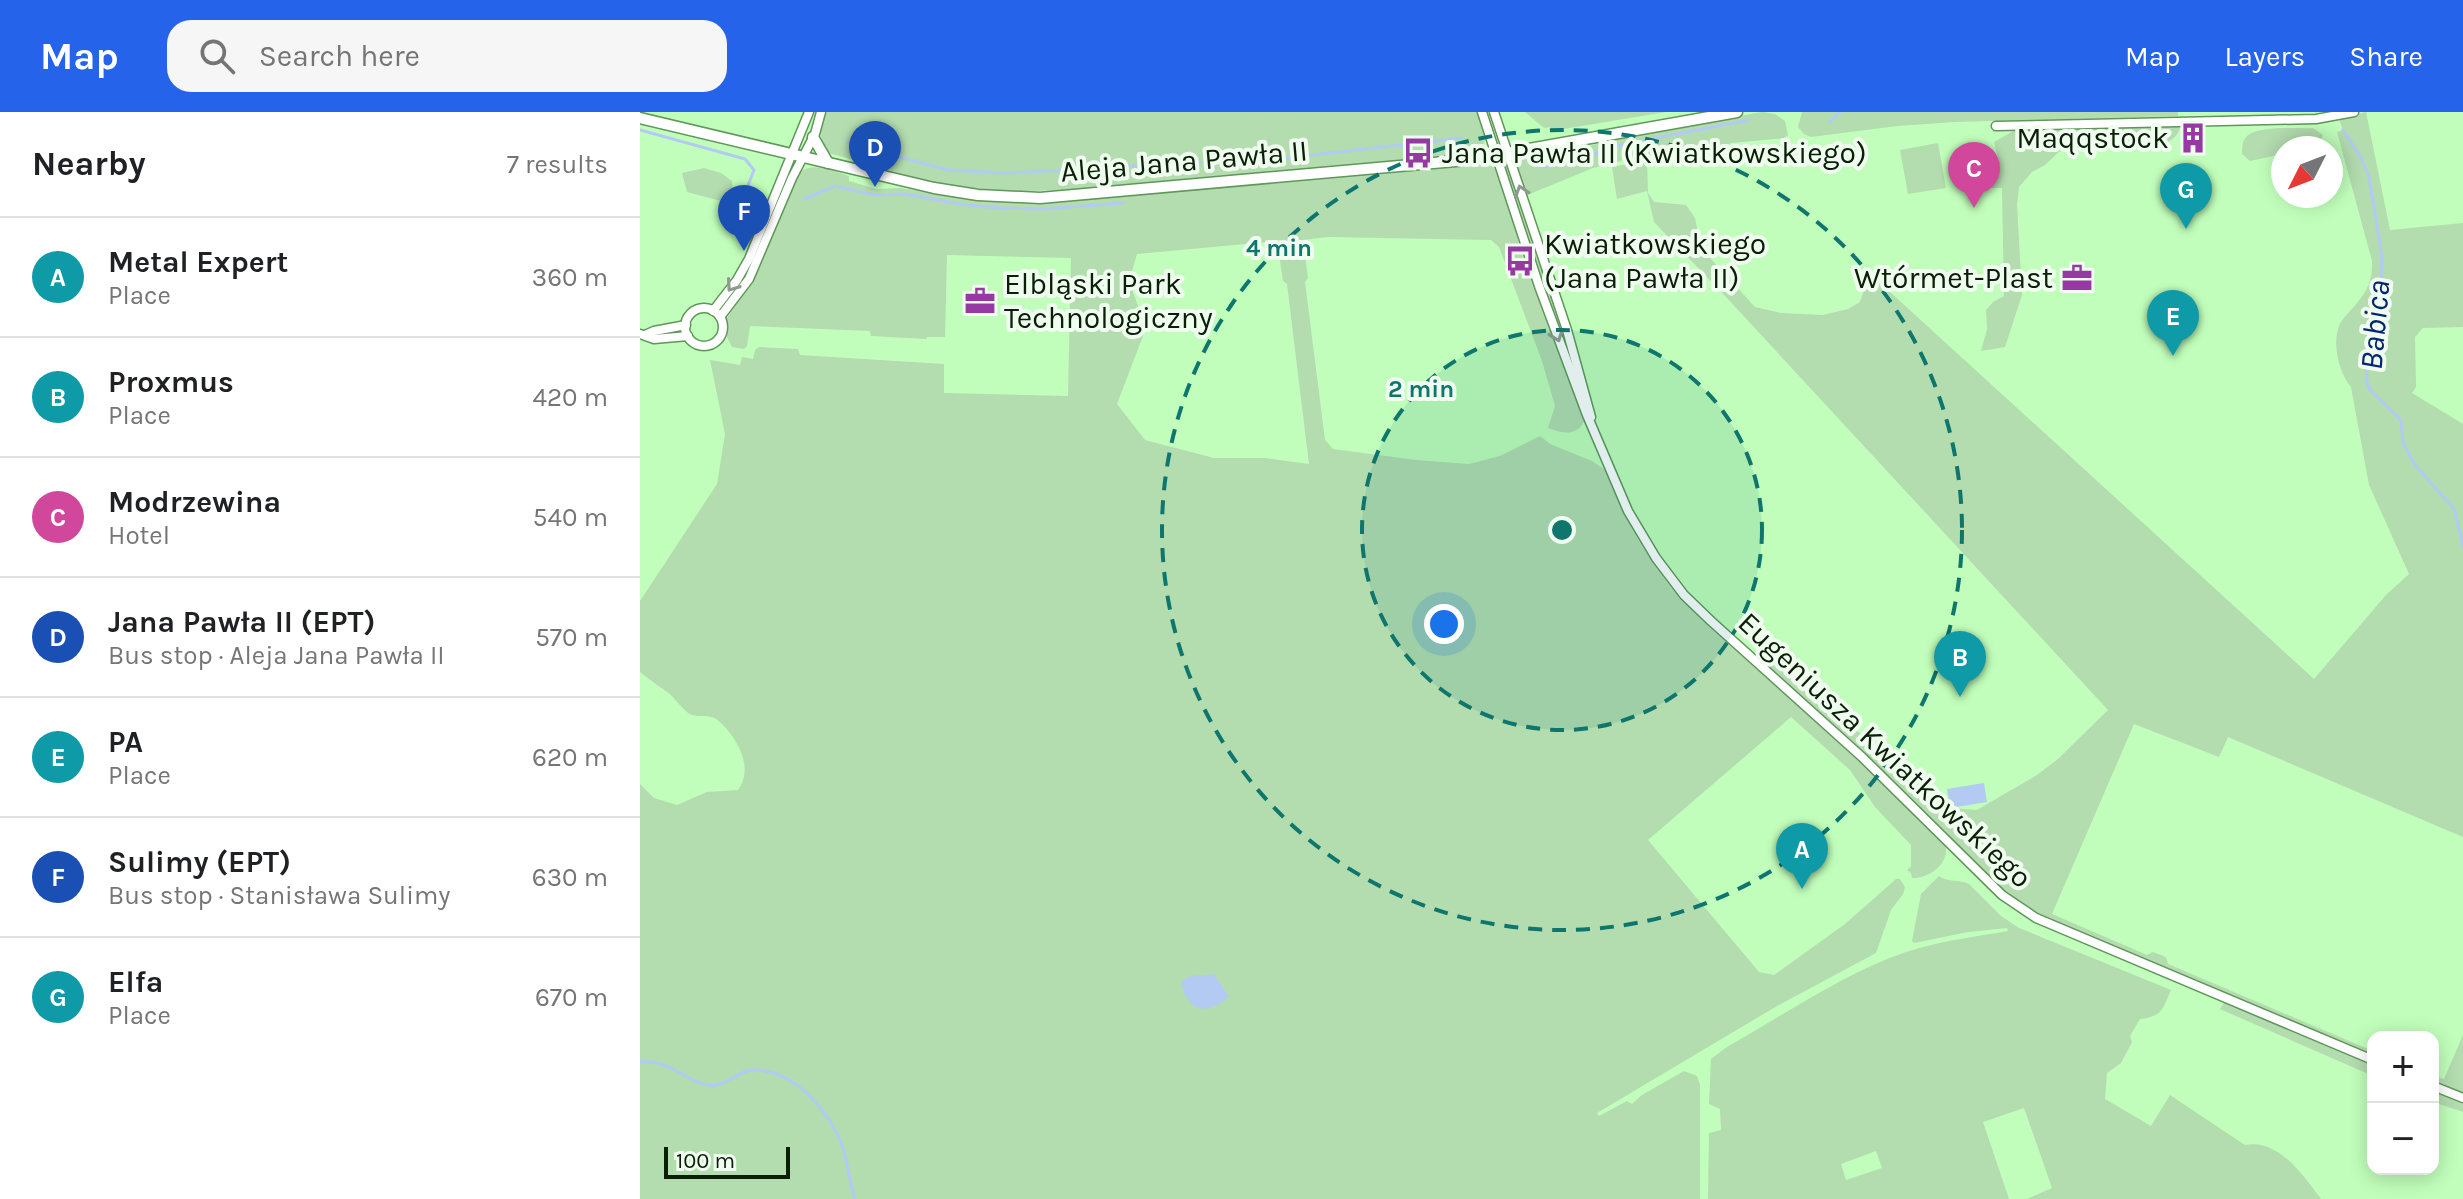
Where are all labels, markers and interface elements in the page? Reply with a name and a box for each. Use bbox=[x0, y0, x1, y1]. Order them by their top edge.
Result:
search box bbox=[167, 20, 727, 92]
text: Map bbox=[40, 34, 119, 79]
icon: search bbox=[195, 34, 239, 78]
text: Search here bbox=[259, 38, 420, 74]
text: Map bbox=[2125, 40, 2180, 73]
text: Layers bbox=[2224, 40, 2305, 73]
text: Share bbox=[2349, 40, 2423, 73]
place label: Maqqstock bbox=[2016, 120, 2169, 156]
pin: D bbox=[849, 121, 901, 187]
building icon: Maqqstock bbox=[2176, 121, 2210, 155]
street label: Aleja Jana Pawła II bbox=[1059, 132, 1309, 190]
place label: Jana Pawła II (Kwiatkowskiego) bbox=[1442, 135, 1867, 171]
bus stop icon: Jana Pawła II (Kwiatkowskiego) bbox=[1401, 136, 1435, 170]
north arrow bbox=[2271, 136, 2343, 208]
pin: C bbox=[1948, 142, 2000, 208]
text: Nearby bbox=[32, 144, 146, 184]
text: 7 results bbox=[507, 149, 608, 180]
pin: G bbox=[2160, 163, 2212, 229]
pin: F bbox=[718, 185, 770, 251]
one-way arrow bbox=[1514, 185, 1530, 198]
place label: Kwiatkowskiego (Jana Pawła II) bbox=[1544, 226, 1766, 296]
text: 4 min bbox=[1246, 234, 1312, 262]
text: Metal Expert bbox=[108, 244, 288, 280]
bus stop icon: Kwiatkowskiego (Jana Pawła II) bbox=[1503, 244, 1537, 278]
place label: Wtórmet-Plast bbox=[1854, 260, 2053, 296]
office icon: Wtórmet-Plast bbox=[2060, 261, 2094, 295]
text: A bbox=[50, 262, 66, 293]
text: 360 m bbox=[532, 262, 608, 293]
place label: Elbląski Park Technologiczny bbox=[1004, 266, 1213, 336]
one-way arrow bbox=[727, 277, 742, 291]
water label: Babica bbox=[2353, 278, 2397, 372]
text: Place bbox=[108, 280, 171, 311]
office icon: Elbląski Park Technologiczny bbox=[963, 284, 997, 318]
pin: E bbox=[2147, 290, 2199, 356]
one-way arrow bbox=[1547, 328, 1564, 342]
text: Proxmus bbox=[108, 364, 234, 400]
text: 2 min bbox=[1388, 375, 1454, 403]
text: B bbox=[50, 382, 66, 413]
text: 420 m bbox=[532, 382, 608, 413]
text: Place bbox=[108, 400, 171, 431]
text: Modrzewina bbox=[108, 484, 281, 520]
text: C bbox=[50, 502, 66, 533]
text: 540 m bbox=[533, 502, 608, 533]
centre of rings bbox=[1548, 516, 1576, 544]
text: Hotel bbox=[108, 520, 170, 551]
text: Jana Pawła II (EPT) bbox=[108, 604, 375, 640]
your location bbox=[1424, 604, 1464, 644]
street label: Eugeniusza Kwiatkowskiego bbox=[1731, 604, 2039, 896]
text: D bbox=[49, 622, 67, 653]
text: 570 m bbox=[535, 622, 608, 653]
pin: B bbox=[1934, 631, 1986, 697]
text: Bus stop · Aleja Jana Pawła II bbox=[108, 640, 445, 671]
text: PA bbox=[108, 724, 143, 760]
text: E bbox=[50, 742, 66, 773]
text: 620 m bbox=[532, 742, 608, 773]
text: Place bbox=[108, 760, 171, 791]
pin: A bbox=[1776, 823, 1828, 889]
text: Sulimy (EPT) bbox=[108, 844, 291, 880]
text: F bbox=[51, 862, 65, 893]
text: 630 m bbox=[532, 862, 608, 893]
text: Bus stop · Stanisława Sulimy bbox=[108, 880, 450, 911]
text: Elfa bbox=[108, 964, 163, 1000]
text: G bbox=[49, 982, 67, 1013]
text: 670 m bbox=[535, 982, 608, 1013]
text: Place bbox=[108, 1000, 171, 1031]
map controls bbox=[2367, 1031, 2439, 1175]
button: + bbox=[2367, 1031, 2439, 1103]
button: − bbox=[2367, 1103, 2439, 1175]
scale bar bbox=[664, 1143, 790, 1179]
text: 100 m bbox=[676, 1148, 735, 1174]

